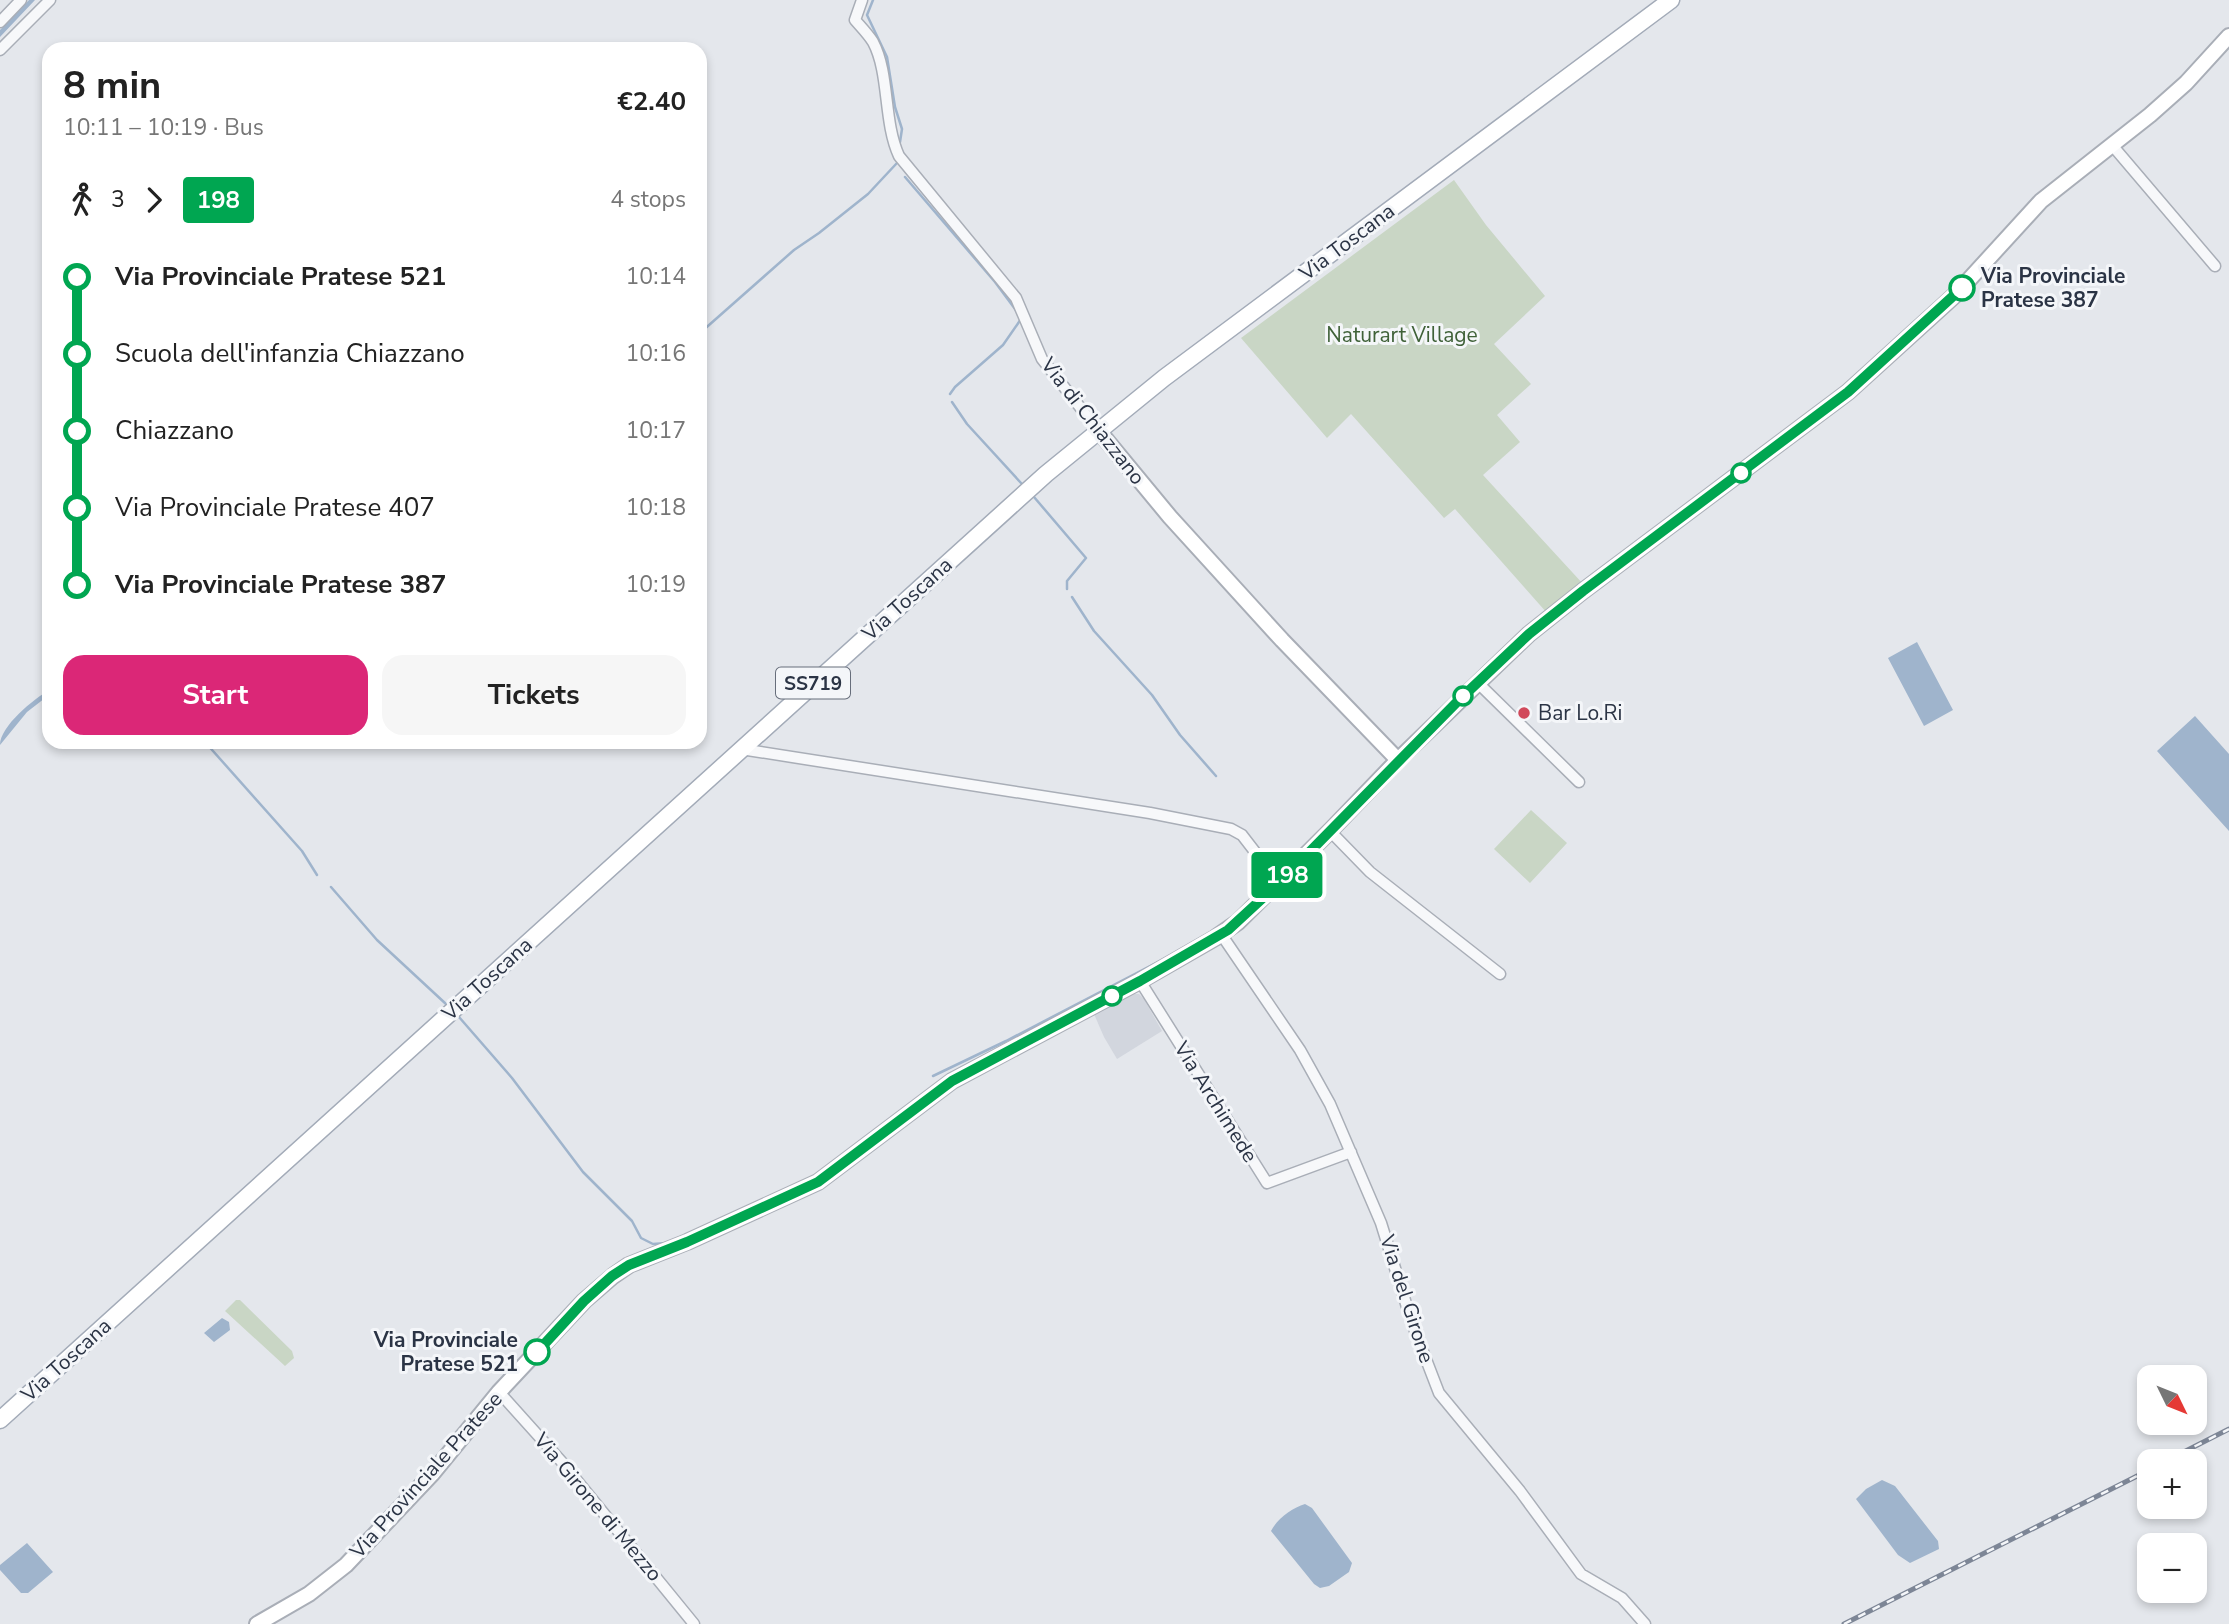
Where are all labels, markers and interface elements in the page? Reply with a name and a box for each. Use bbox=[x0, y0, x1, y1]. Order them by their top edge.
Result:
text: 8 min bbox=[63, 60, 161, 111]
text: €2.40 bbox=[617, 84, 686, 119]
text: 10:11 – 10:19 · Bus bbox=[63, 112, 264, 143]
icon: walk bbox=[63, 181, 101, 219]
icon: forward bbox=[135, 181, 173, 219]
text: 3 bbox=[111, 184, 125, 215]
text: 198 bbox=[197, 184, 240, 216]
text: 4 stops bbox=[610, 184, 686, 215]
street label: Via Toscana bbox=[1293, 197, 1400, 288]
text: Via Provinciale Pratese 521 bbox=[115, 259, 446, 294]
text: 10:14 bbox=[626, 261, 686, 292]
place label: Via Provinciale Pratese 387 bbox=[1980, 262, 2125, 314]
marker: Via Provinciale Pratese 387 bbox=[1949, 275, 1975, 301]
park label: Naturart Village bbox=[1326, 321, 1478, 349]
text: Scuola dell'infanzia Chiazzano bbox=[115, 336, 465, 371]
text: 10:16 bbox=[626, 338, 686, 369]
street label: Via di Chiazzano bbox=[1034, 351, 1152, 491]
text: Chiazzano bbox=[115, 413, 234, 448]
text: 10:17 bbox=[626, 415, 686, 446]
unlabelled marker bbox=[1731, 463, 1751, 483]
text: Via Provinciale Pratese 407 bbox=[115, 490, 435, 525]
text: 10:18 bbox=[626, 492, 686, 523]
street label: Via Toscana bbox=[855, 551, 958, 648]
text: Via Provinciale Pratese 387 bbox=[115, 567, 446, 602]
text: 10:19 bbox=[626, 569, 686, 600]
button: Start bbox=[63, 655, 368, 735]
button: Tickets bbox=[382, 655, 686, 735]
road number: SS719 bbox=[776, 668, 850, 698]
unlabelled marker bbox=[1453, 686, 1473, 706]
place label: Bar Lo.Ri bbox=[1538, 699, 1622, 727]
marker: Bar Lo.Ri bbox=[1516, 705, 1532, 721]
line badge: 198 bbox=[1247, 852, 1327, 898]
text: 198 bbox=[1265, 859, 1309, 891]
street label: Via Toscana bbox=[435, 931, 538, 1028]
unlabelled marker bbox=[1102, 986, 1122, 1006]
street label: Via Archimede bbox=[1167, 1035, 1264, 1168]
street label: Via del Girone bbox=[1373, 1230, 1441, 1367]
street label: Via Toscana bbox=[14, 1312, 117, 1409]
place label: Via Provinciale Pratese 521 bbox=[373, 1326, 518, 1378]
marker: Via Provinciale Pratese 521 bbox=[524, 1339, 550, 1365]
north arrow bbox=[2137, 1365, 2207, 1435]
map controls bbox=[2137, 1365, 2207, 1603]
street label: Via Provinciale Pratese bbox=[343, 1386, 508, 1565]
street label: Via Girone di Mezzo bbox=[527, 1426, 669, 1587]
button: + bbox=[2137, 1449, 2207, 1519]
button: − bbox=[2137, 1533, 2207, 1603]

